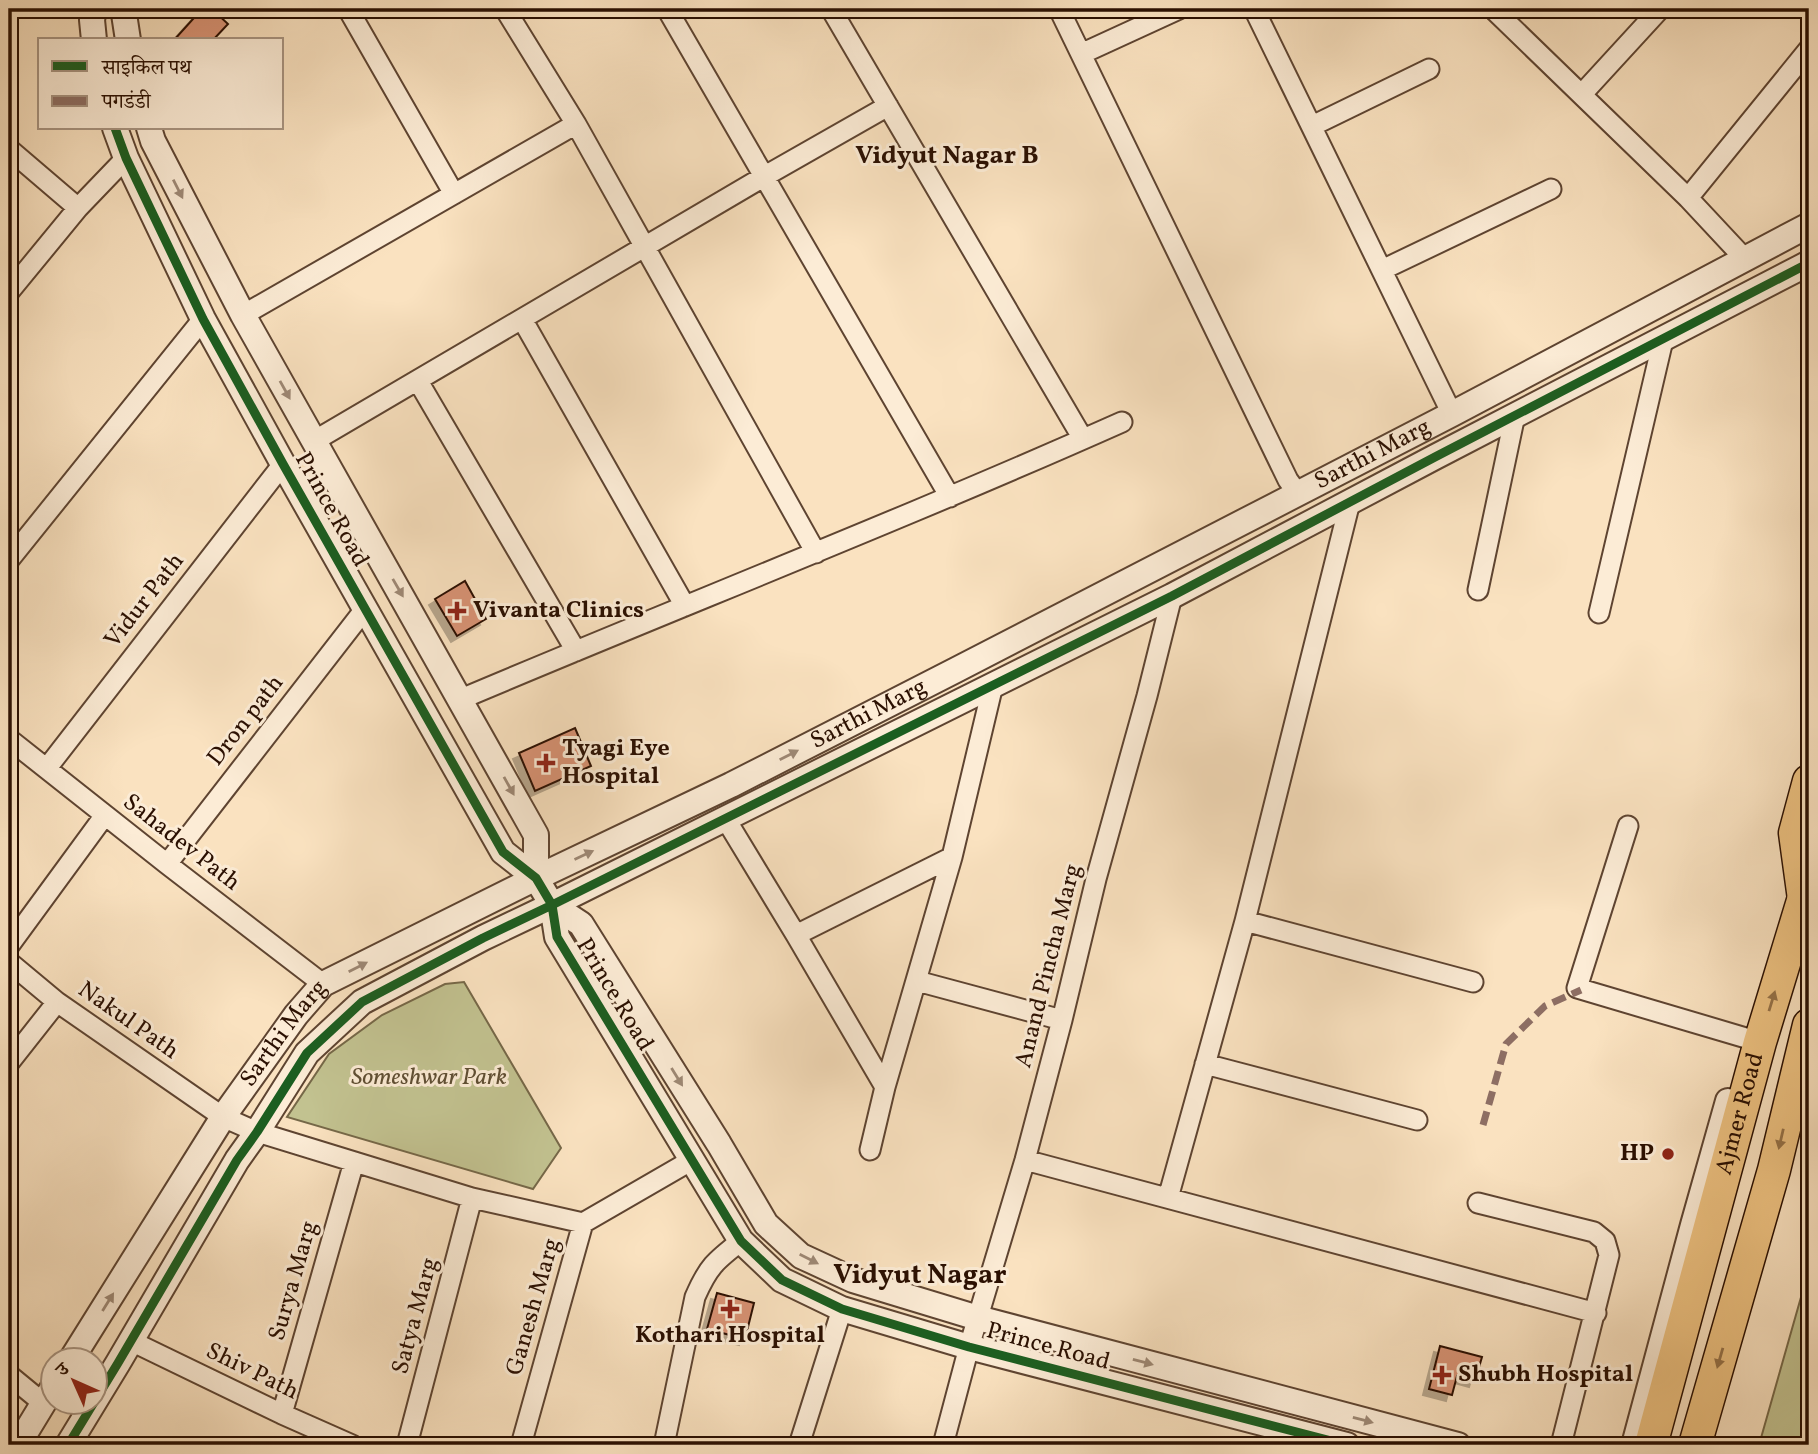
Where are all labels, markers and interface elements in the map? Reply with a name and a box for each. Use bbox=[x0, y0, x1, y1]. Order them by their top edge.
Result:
legend bbox=[38, 38, 284, 130]
text: साइकिल पथ bbox=[101, 54, 193, 83]
text: पगडंडी bbox=[101, 88, 152, 117]
district label: Vidyut Nagar B bbox=[855, 138, 1039, 174]
one-way arrow bbox=[173, 179, 184, 199]
one-way arrow bbox=[279, 381, 291, 400]
street label: Sarthi Marg bbox=[1309, 411, 1437, 499]
street label: Prince Road bbox=[285, 446, 377, 574]
street label: Vidur Path bbox=[97, 546, 193, 656]
one-way arrow bbox=[391, 578, 403, 598]
place label: Vivanta Clinics bbox=[473, 594, 644, 628]
marker: Vivanta Clinics bbox=[447, 601, 467, 621]
street label: Dron path bbox=[199, 668, 293, 774]
street label: Sarthi Marg bbox=[805, 671, 933, 758]
place label: Tyagi Eye Hospital bbox=[562, 732, 670, 794]
one-way arrow bbox=[779, 750, 799, 761]
marker: Tyagi Eye Hospital bbox=[536, 753, 556, 773]
one-way arrow bbox=[503, 777, 515, 796]
street label: Sahadev Path bbox=[115, 786, 247, 900]
one-way arrow bbox=[574, 849, 594, 860]
street label: Anand Pincha Marg bbox=[1007, 860, 1091, 1072]
street label: Prince Road bbox=[567, 932, 661, 1058]
one-way arrow bbox=[348, 961, 368, 972]
street label: Sarthi Marg bbox=[232, 973, 336, 1094]
street label: Nakul Path bbox=[70, 974, 186, 1068]
one-way arrow bbox=[1768, 991, 1778, 1012]
street label: Ajmer Road bbox=[1708, 1049, 1773, 1179]
park label: Someshwar Park bbox=[351, 1061, 507, 1095]
one-way arrow bbox=[670, 1068, 683, 1087]
one-way arrow bbox=[1775, 1128, 1786, 1150]
place label: HP bbox=[1620, 1137, 1654, 1171]
marker: HP bbox=[1660, 1146, 1676, 1162]
street label: Surya Marg bbox=[261, 1217, 327, 1345]
street label: Ganesh Marg bbox=[498, 1234, 570, 1380]
street label: Satya Marg bbox=[384, 1254, 448, 1378]
one-way arrow bbox=[799, 1254, 819, 1265]
district label: Vidyut Nagar bbox=[833, 1256, 1007, 1295]
one-way arrow bbox=[101, 1292, 114, 1311]
marker: Kothari Hospital bbox=[720, 1299, 740, 1319]
street label: Prince Road bbox=[982, 1314, 1114, 1380]
place label: Kothari Hospital bbox=[635, 1319, 825, 1353]
street label: Shiv Path bbox=[200, 1335, 304, 1409]
north arrow bbox=[38, 1346, 108, 1416]
one-way arrow bbox=[1714, 1348, 1724, 1369]
text: उ bbox=[49, 1357, 77, 1384]
one-way arrow bbox=[1133, 1357, 1154, 1367]
place label: Shubh Hospital bbox=[1458, 1358, 1633, 1392]
marker: Shubh Hospital bbox=[1432, 1365, 1452, 1385]
one-way arrow bbox=[1352, 1415, 1374, 1426]

